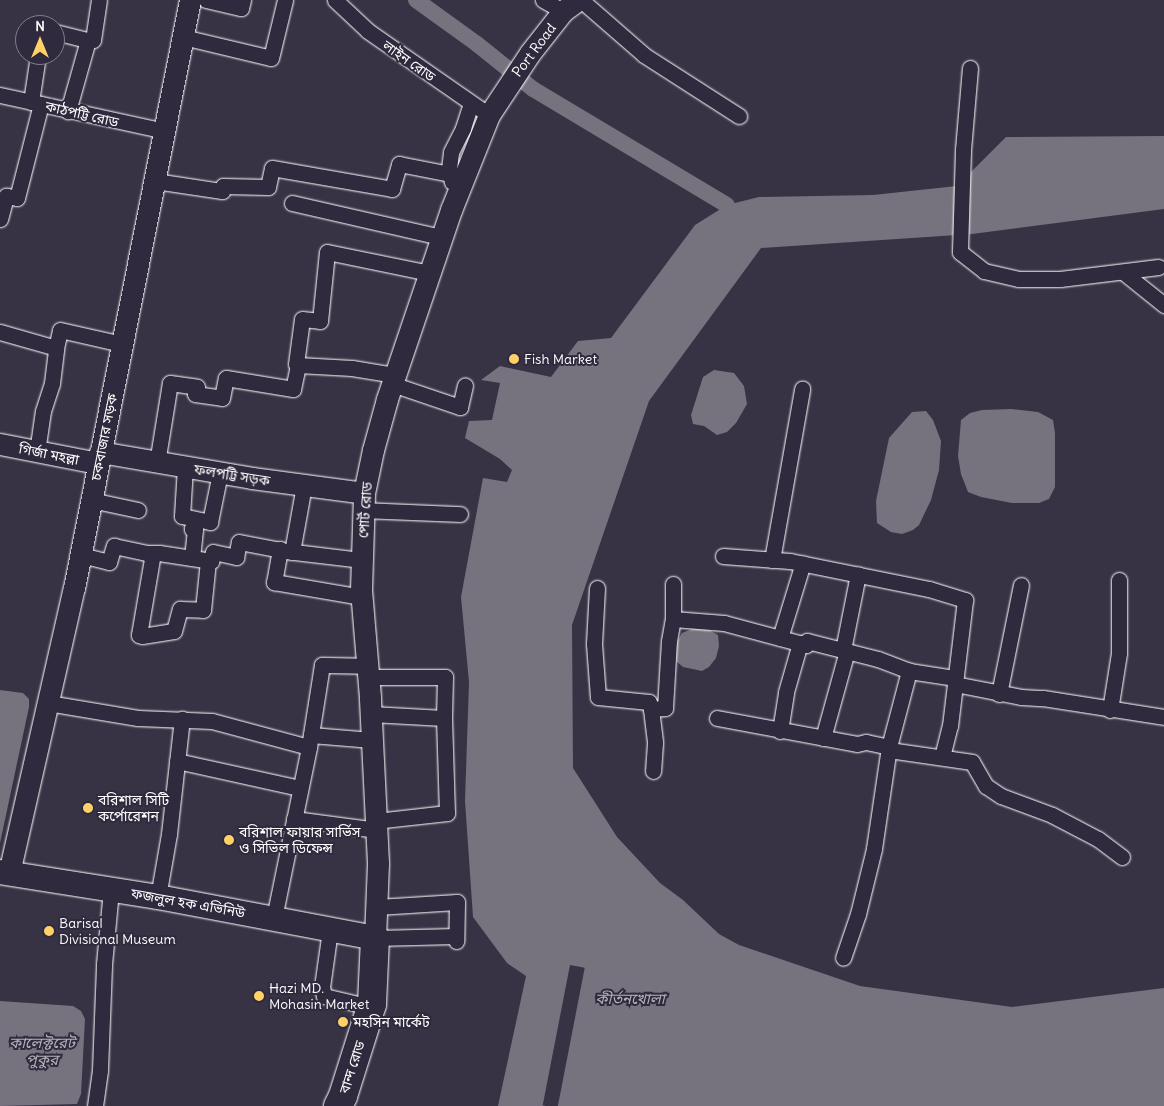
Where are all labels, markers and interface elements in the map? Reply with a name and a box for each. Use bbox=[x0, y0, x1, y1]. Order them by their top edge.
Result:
north arrow bbox=[15, 15, 65, 65]
text: N bbox=[35, 17, 45, 35]
street label: Port Road bbox=[508, 20, 560, 80]
street label: লাইন রোড bbox=[379, 37, 439, 85]
street label: কাঠপট্টি রোড bbox=[44, 97, 120, 131]
place label: Fish Market bbox=[524, 351, 597, 367]
marker: Fish Market bbox=[508, 353, 520, 365]
street label: চকবাজার সড়ক bbox=[87, 392, 121, 482]
street label: গির্জা মহল্লা bbox=[17, 440, 81, 468]
street label: ফলপট্টি সড়ক bbox=[193, 461, 271, 489]
street label: পোর্ট রোড bbox=[355, 481, 375, 539]
place label: বরিশাল সিটি কর্পোরেশন bbox=[98, 792, 169, 824]
marker: বরিশাল সিটি কর্পোরেশন bbox=[82, 802, 94, 814]
place label: বরিশাল ফায়ার সার্ভিস ও সিভিল ডিফেন্স bbox=[239, 824, 360, 856]
marker: বরিশাল ফায়ার সার্ভিস ও সিভিল ডিফেন্স bbox=[223, 834, 235, 846]
street label: ফজলুল হক এভিনিউ bbox=[130, 885, 246, 921]
place label: Barisal Divisional Museum bbox=[59, 915, 176, 948]
marker: Barisal Divisional Museum bbox=[43, 925, 55, 937]
place label: Hazi MD. Mohasin Market bbox=[269, 980, 369, 1012]
marker: Hazi MD. Mohasin Market bbox=[253, 990, 265, 1002]
water label: কীর্তনখোলা bbox=[595, 990, 665, 1008]
place label: মহসিন মার্কেট bbox=[353, 1014, 430, 1030]
marker: মহসিন মার্কেট bbox=[337, 1016, 349, 1028]
water label: কালেক্টরেট পুকুর bbox=[9, 1033, 75, 1068]
street label: বান্দ রোড bbox=[336, 1039, 368, 1095]

